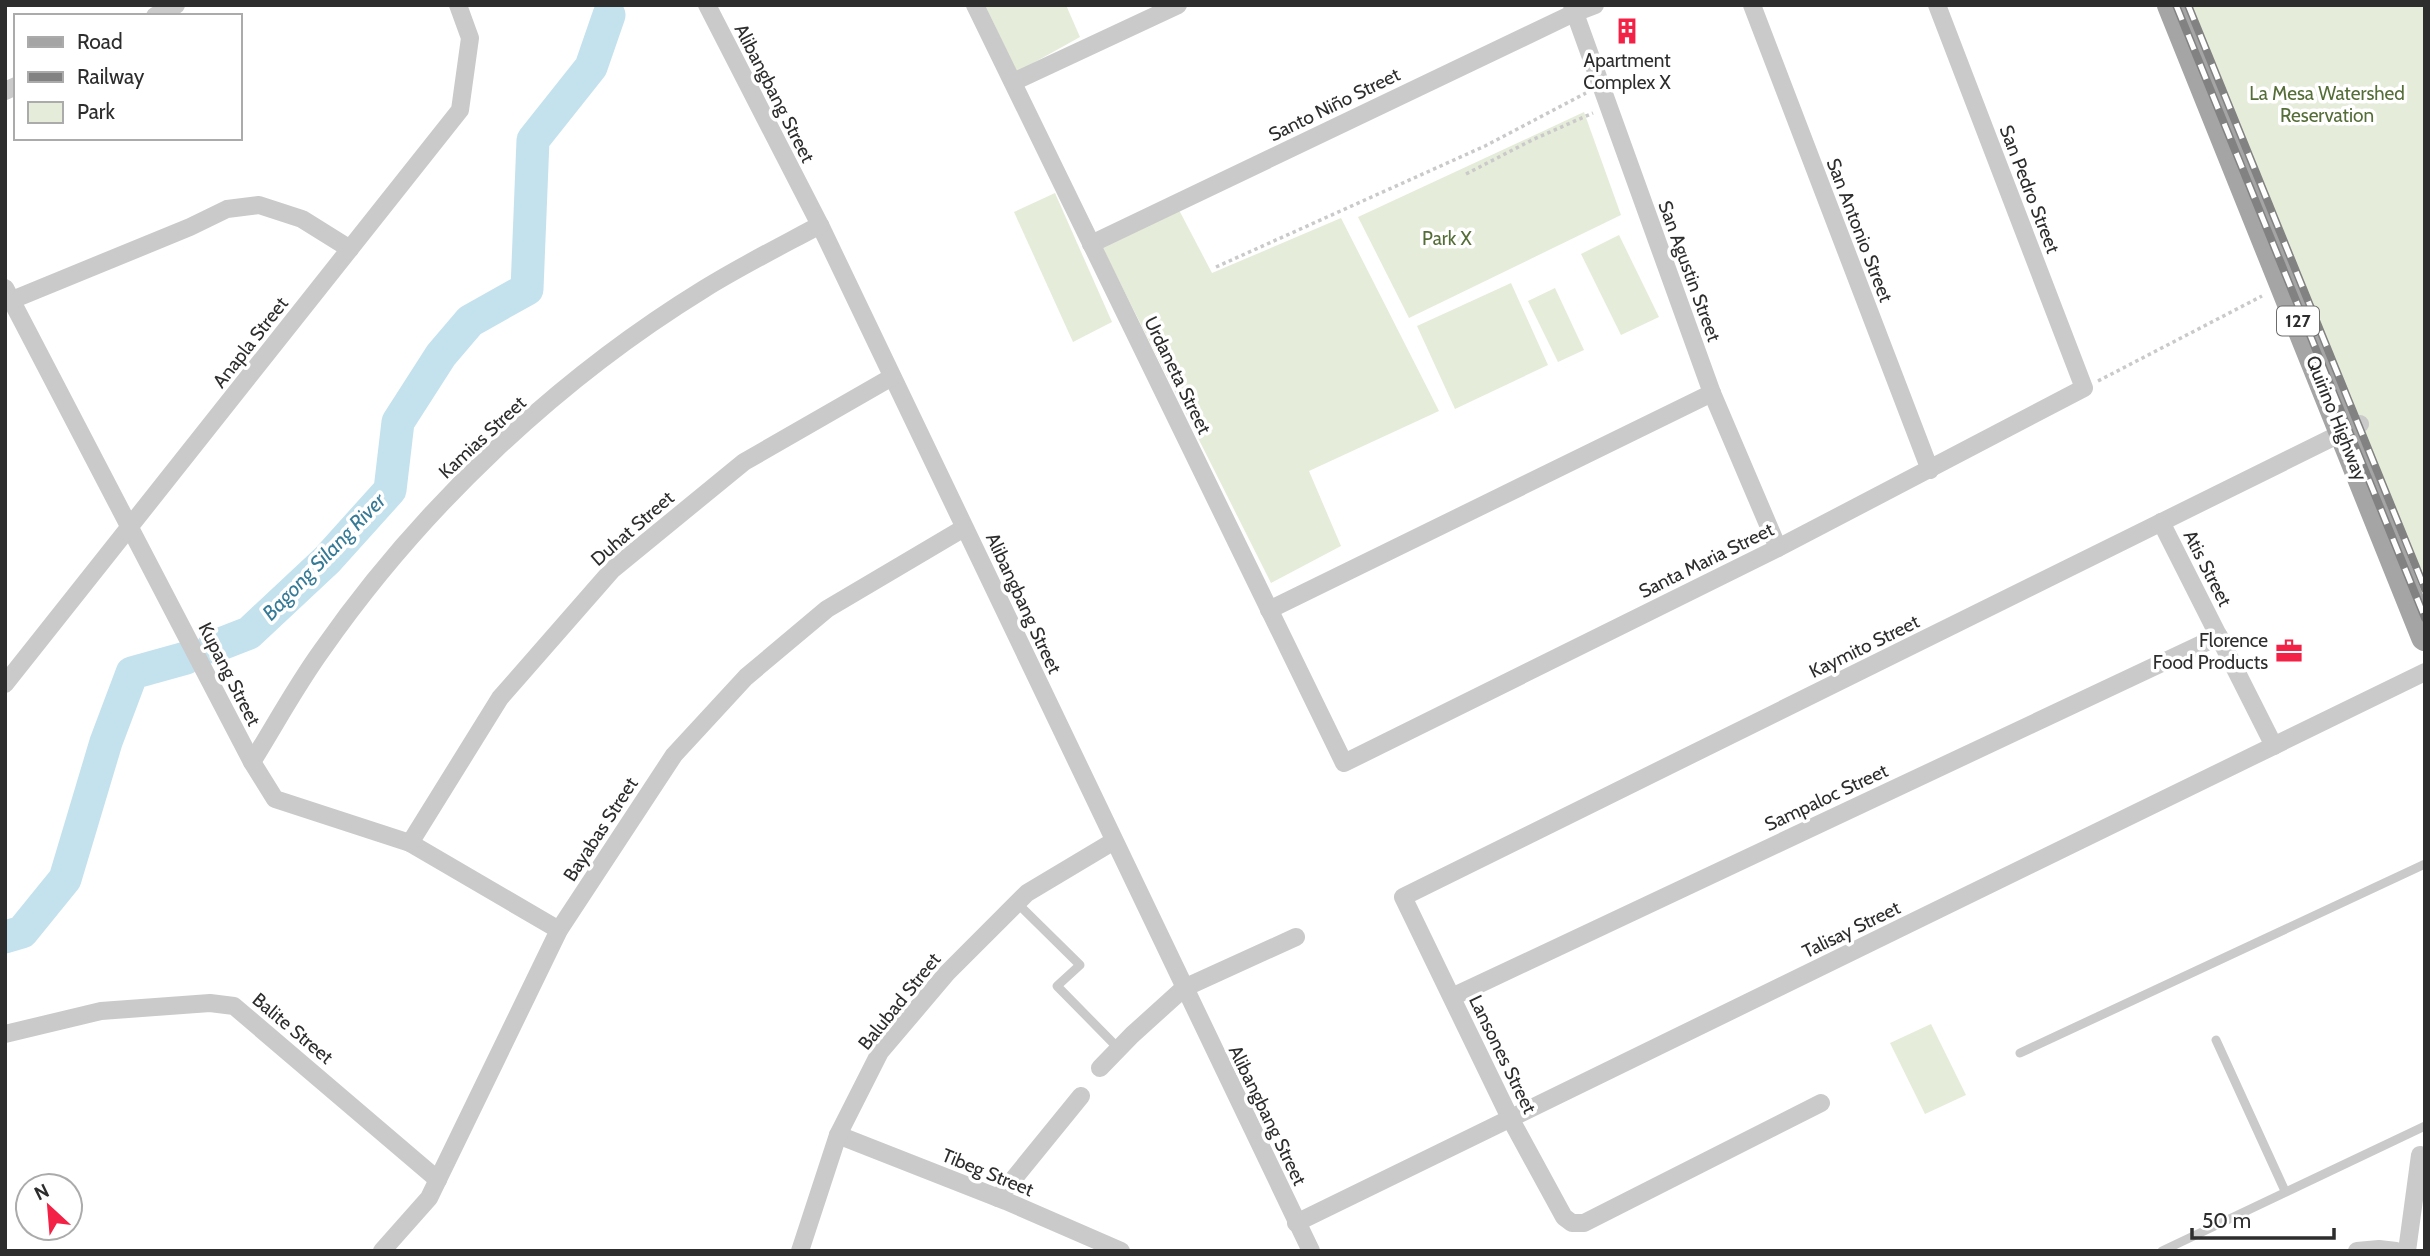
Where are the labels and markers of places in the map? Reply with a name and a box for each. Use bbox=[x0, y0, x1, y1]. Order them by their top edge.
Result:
building icon: Apartment Complex X bbox=[1612, 16, 1642, 46]
place label: Apartment Complex X bbox=[1583, 49, 1672, 94]
place label: Florence Food Products bbox=[2153, 629, 2268, 674]
office icon: Florence Food Products bbox=[2274, 636, 2304, 666]

